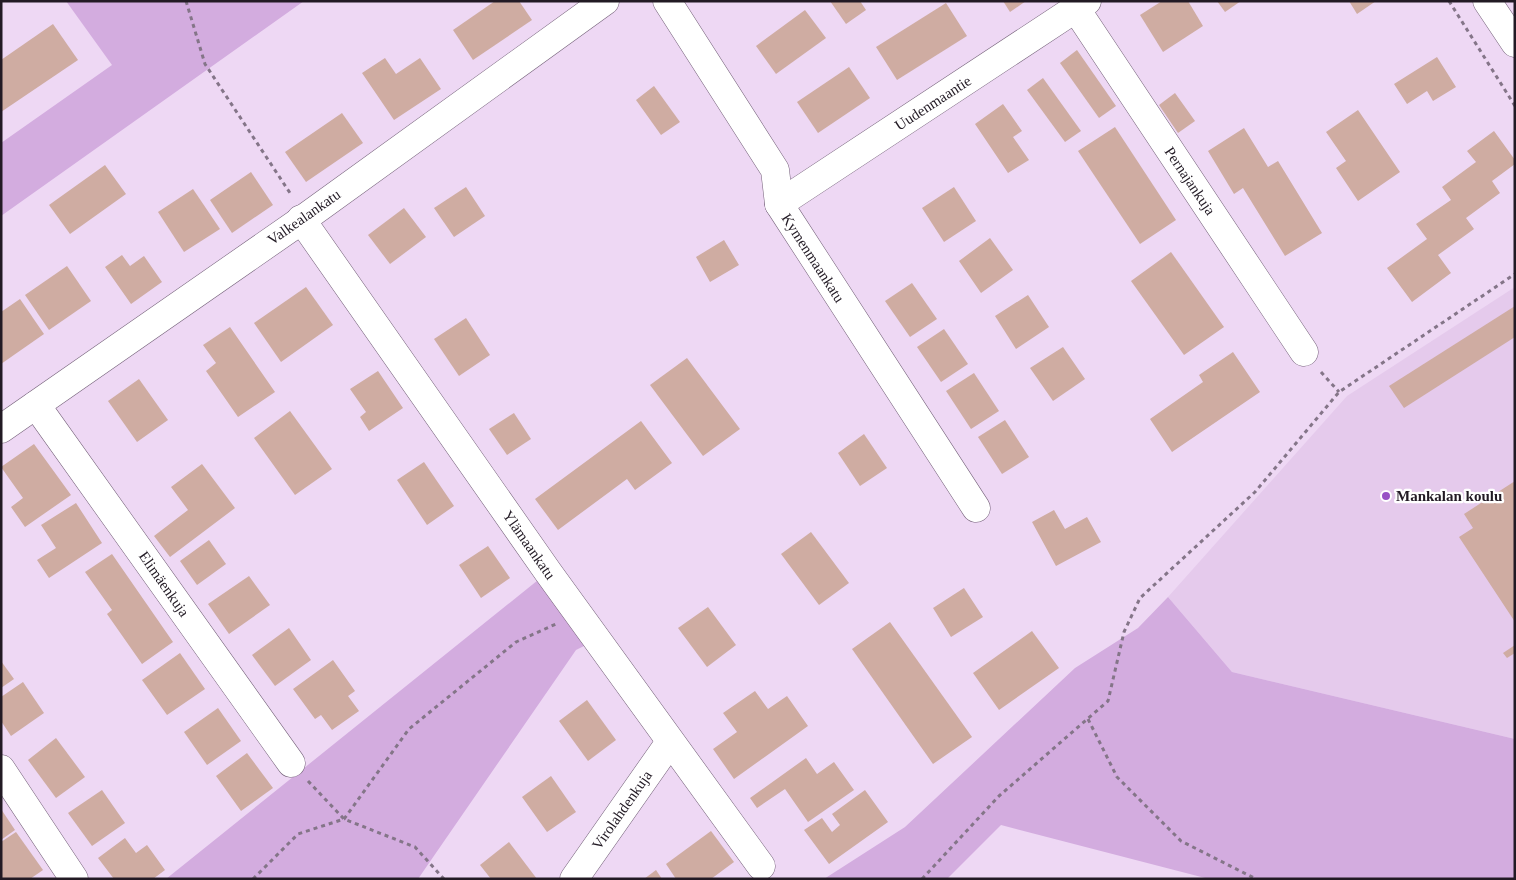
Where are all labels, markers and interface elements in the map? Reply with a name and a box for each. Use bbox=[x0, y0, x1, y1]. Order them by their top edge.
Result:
street label: Uudenmaantie bbox=[892, 72, 974, 134]
street label: Pernajankuja bbox=[1161, 144, 1219, 218]
street label: Valkealankatu bbox=[265, 186, 344, 248]
street label: Kymenmaankatu bbox=[778, 211, 848, 306]
place label: Mankalan koulu bbox=[1396, 488, 1502, 504]
marker: Mankalan koulu bbox=[1380, 490, 1392, 502]
street label: Ylämaankatu bbox=[500, 508, 559, 583]
street label: Elimäenkuja bbox=[136, 548, 192, 620]
street label: Virolahdenkuja bbox=[589, 767, 655, 852]

